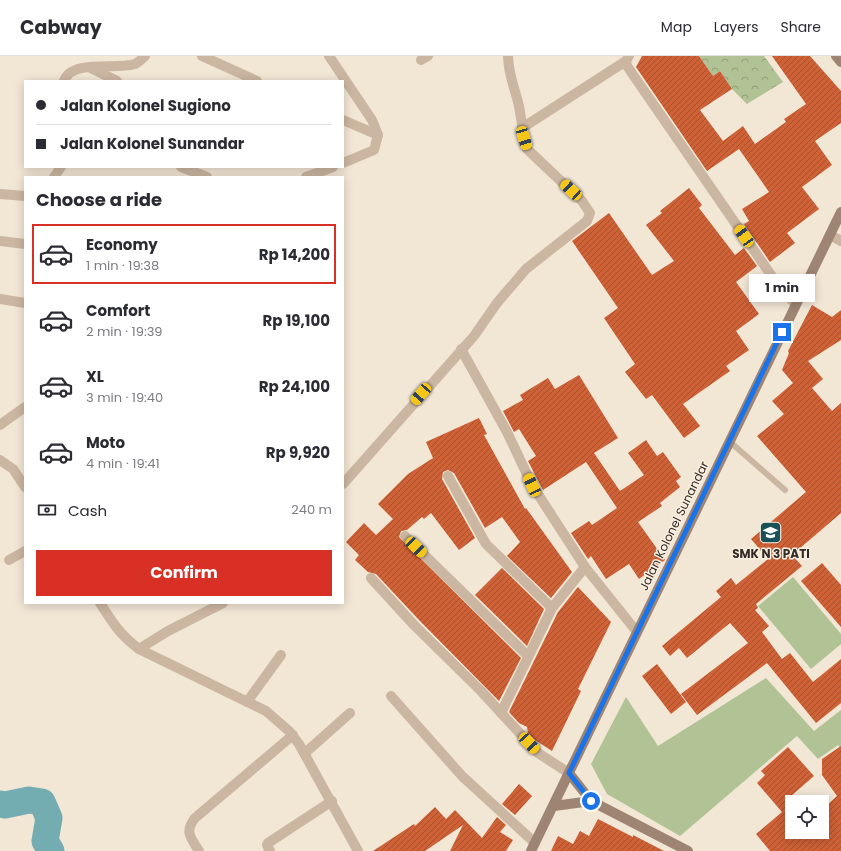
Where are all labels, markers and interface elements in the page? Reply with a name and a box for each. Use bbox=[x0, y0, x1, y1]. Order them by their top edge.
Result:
text: Cabway bbox=[20, 14, 102, 41]
text: Map bbox=[661, 17, 692, 37]
text: Layers bbox=[714, 17, 758, 37]
text: Share bbox=[780, 17, 821, 37]
text: Jalan Kolonel Sugiono bbox=[60, 95, 231, 116]
car bbox=[515, 125, 533, 151]
text: Jalan Kolonel Sunandar bbox=[60, 133, 244, 154]
car bbox=[558, 177, 584, 203]
text: Choose a ride bbox=[36, 187, 162, 212]
car bbox=[732, 223, 756, 249]
text: Economy bbox=[86, 234, 158, 255]
icon: car bbox=[38, 236, 74, 272]
text: Rp 14,200 bbox=[259, 244, 330, 265]
text: 1 min · 19:38 bbox=[86, 256, 159, 275]
callout: 1 min bbox=[749, 274, 815, 302]
text: 1 min bbox=[765, 278, 799, 297]
text: Comfort bbox=[86, 300, 150, 321]
icon: car bbox=[38, 302, 74, 338]
text: Rp 19,100 bbox=[262, 310, 330, 331]
text: 2 min · 19:39 bbox=[86, 322, 163, 341]
route end bbox=[773, 323, 791, 341]
text: XL bbox=[86, 366, 104, 387]
icon: car bbox=[38, 368, 74, 404]
text: Rp 24,100 bbox=[259, 376, 330, 397]
car bbox=[409, 381, 433, 407]
text: 3 min · 19:40 bbox=[86, 388, 163, 407]
text: Moto bbox=[86, 432, 125, 453]
icon: car bbox=[38, 434, 74, 470]
text: Rp 9,920 bbox=[266, 442, 330, 463]
text: 4 min · 19:41 bbox=[86, 454, 160, 473]
street label: Jalan Kolonel Sunandar bbox=[635, 458, 713, 593]
car bbox=[521, 472, 543, 498]
icon: cash bbox=[36, 499, 58, 521]
text: Cash bbox=[68, 500, 107, 521]
text: 240 m bbox=[291, 500, 332, 519]
school or university icon: SMK N 3 PATI bbox=[758, 520, 784, 546]
car bbox=[403, 534, 429, 560]
place label: SMK N 3 PATI bbox=[732, 545, 810, 562]
button: Confirm bbox=[36, 550, 332, 596]
car bbox=[516, 730, 542, 756]
route start bbox=[582, 792, 600, 810]
map controls bbox=[785, 795, 829, 839]
button: locate bbox=[785, 795, 829, 839]

